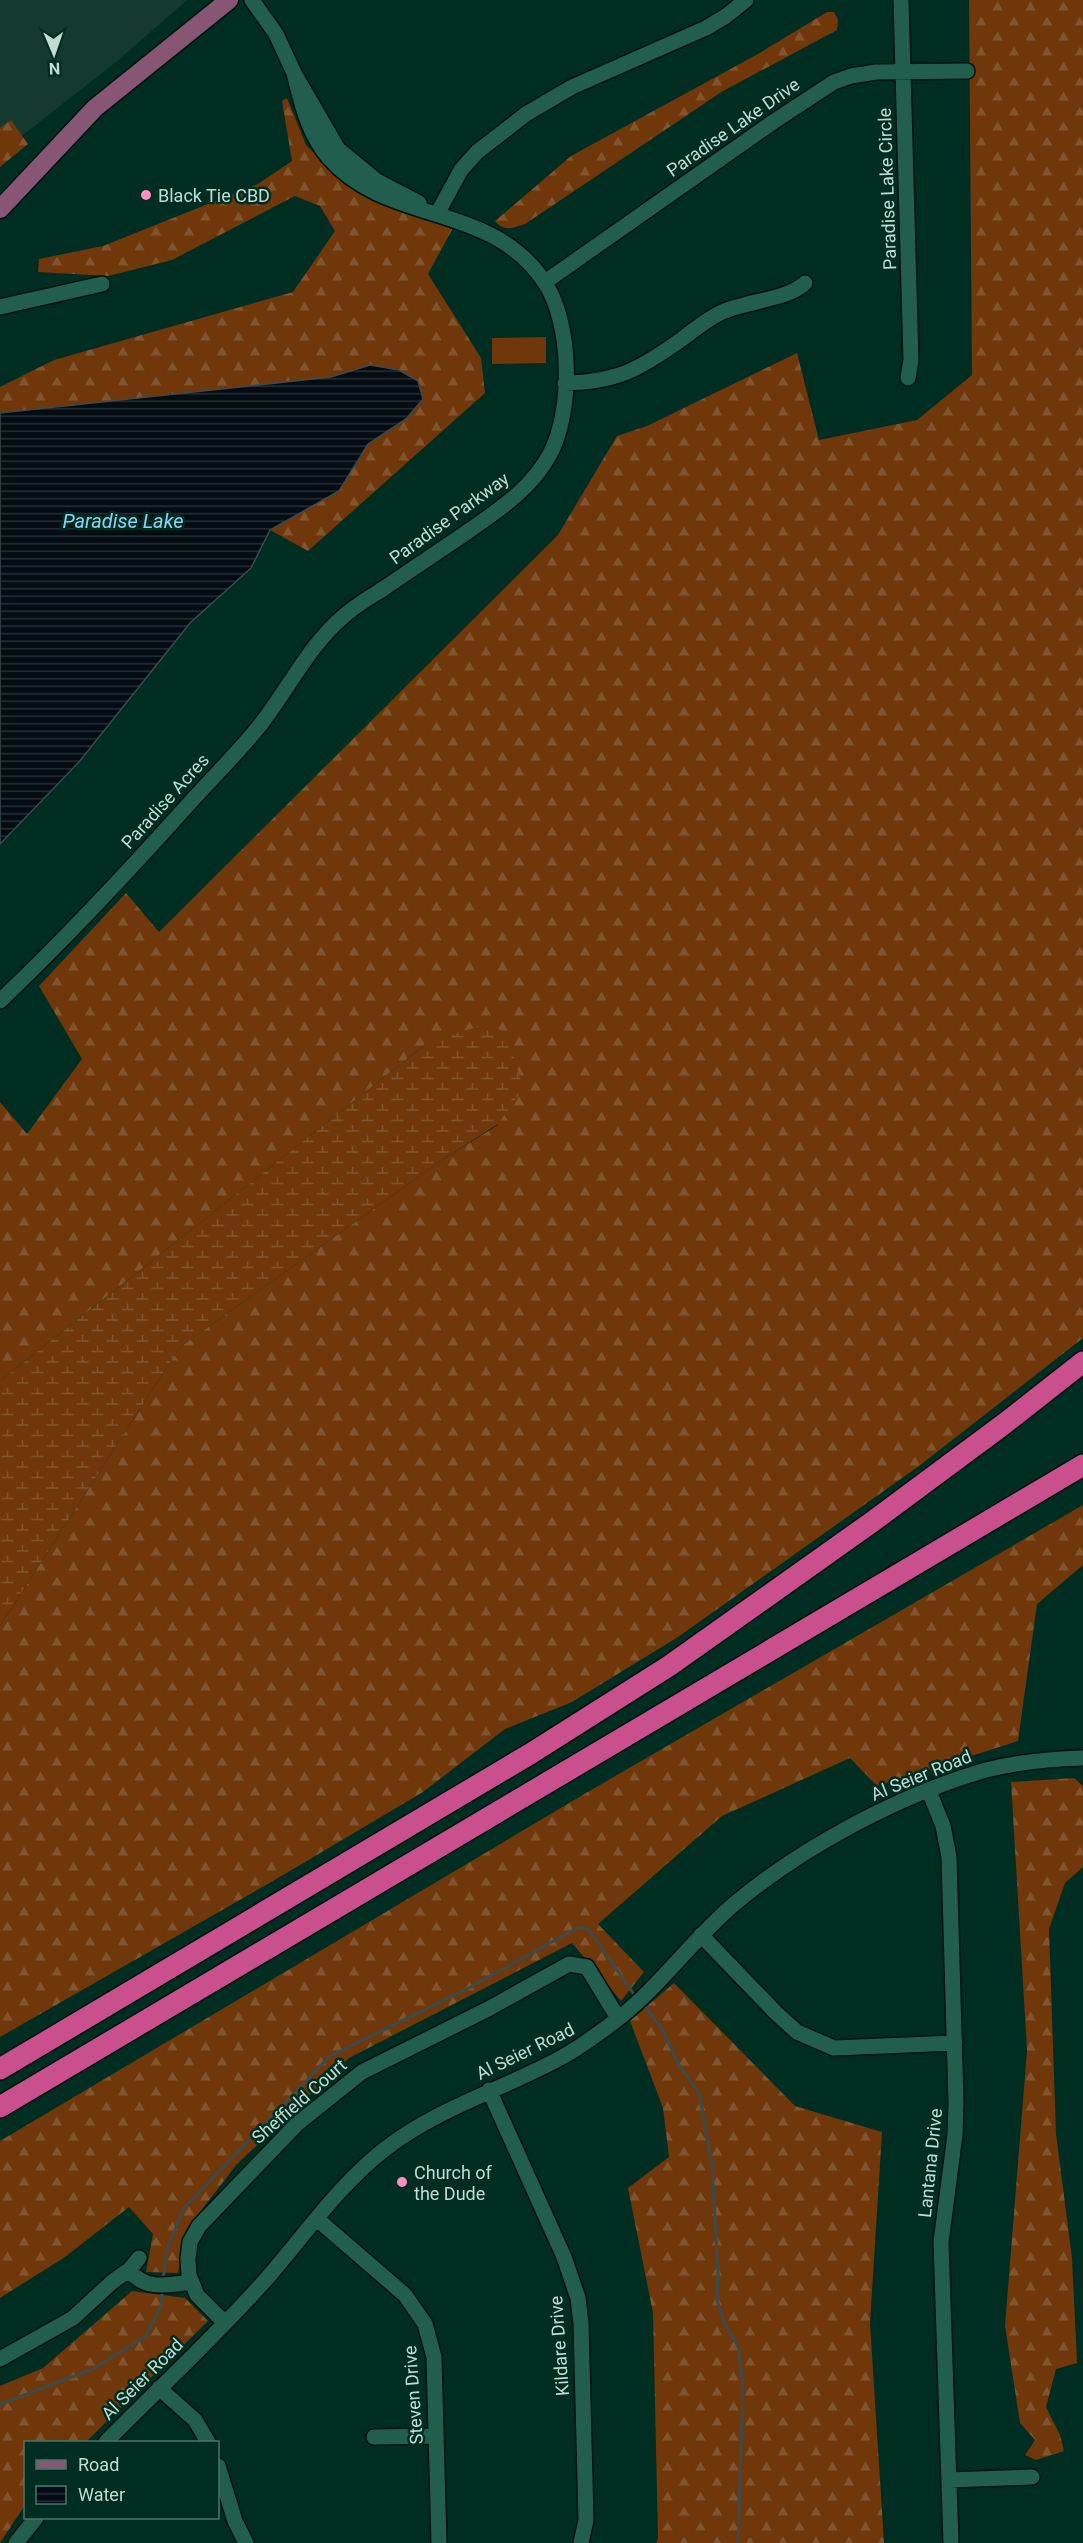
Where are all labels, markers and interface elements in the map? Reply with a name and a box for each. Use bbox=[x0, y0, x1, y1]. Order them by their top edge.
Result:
north arrow bbox=[24, 24, 84, 84]
text: N bbox=[49, 59, 60, 78]
street label: Paradise Lake Drive bbox=[663, 73, 803, 181]
street label: Paradise Lake Circle bbox=[874, 108, 900, 270]
place label: Black Tie CBD bbox=[158, 185, 270, 206]
marker: Black Tie CBD bbox=[139, 188, 153, 202]
street label: Paradise Parkway bbox=[385, 467, 513, 568]
water label: Paradise Lake bbox=[62, 509, 184, 533]
street label: Paradise Acres bbox=[117, 749, 213, 853]
street label: Al Seier Road bbox=[868, 1745, 974, 1805]
street label: Al Seier Road bbox=[472, 2018, 578, 2084]
street label: Sheffield Court bbox=[247, 2054, 351, 2148]
street label: Lantana Drive bbox=[914, 2107, 946, 2219]
place label: Church of the Dude bbox=[414, 2162, 493, 2204]
marker: Church of the Dude bbox=[395, 2175, 409, 2189]
street label: Kildare Drive bbox=[545, 2295, 573, 2397]
street label: Al Seier Road bbox=[97, 2334, 187, 2424]
street label: Steven Drive bbox=[399, 2345, 427, 2445]
legend bbox=[24, 2441, 219, 2519]
text: Road bbox=[78, 2454, 119, 2475]
text: Water bbox=[78, 2484, 125, 2505]

